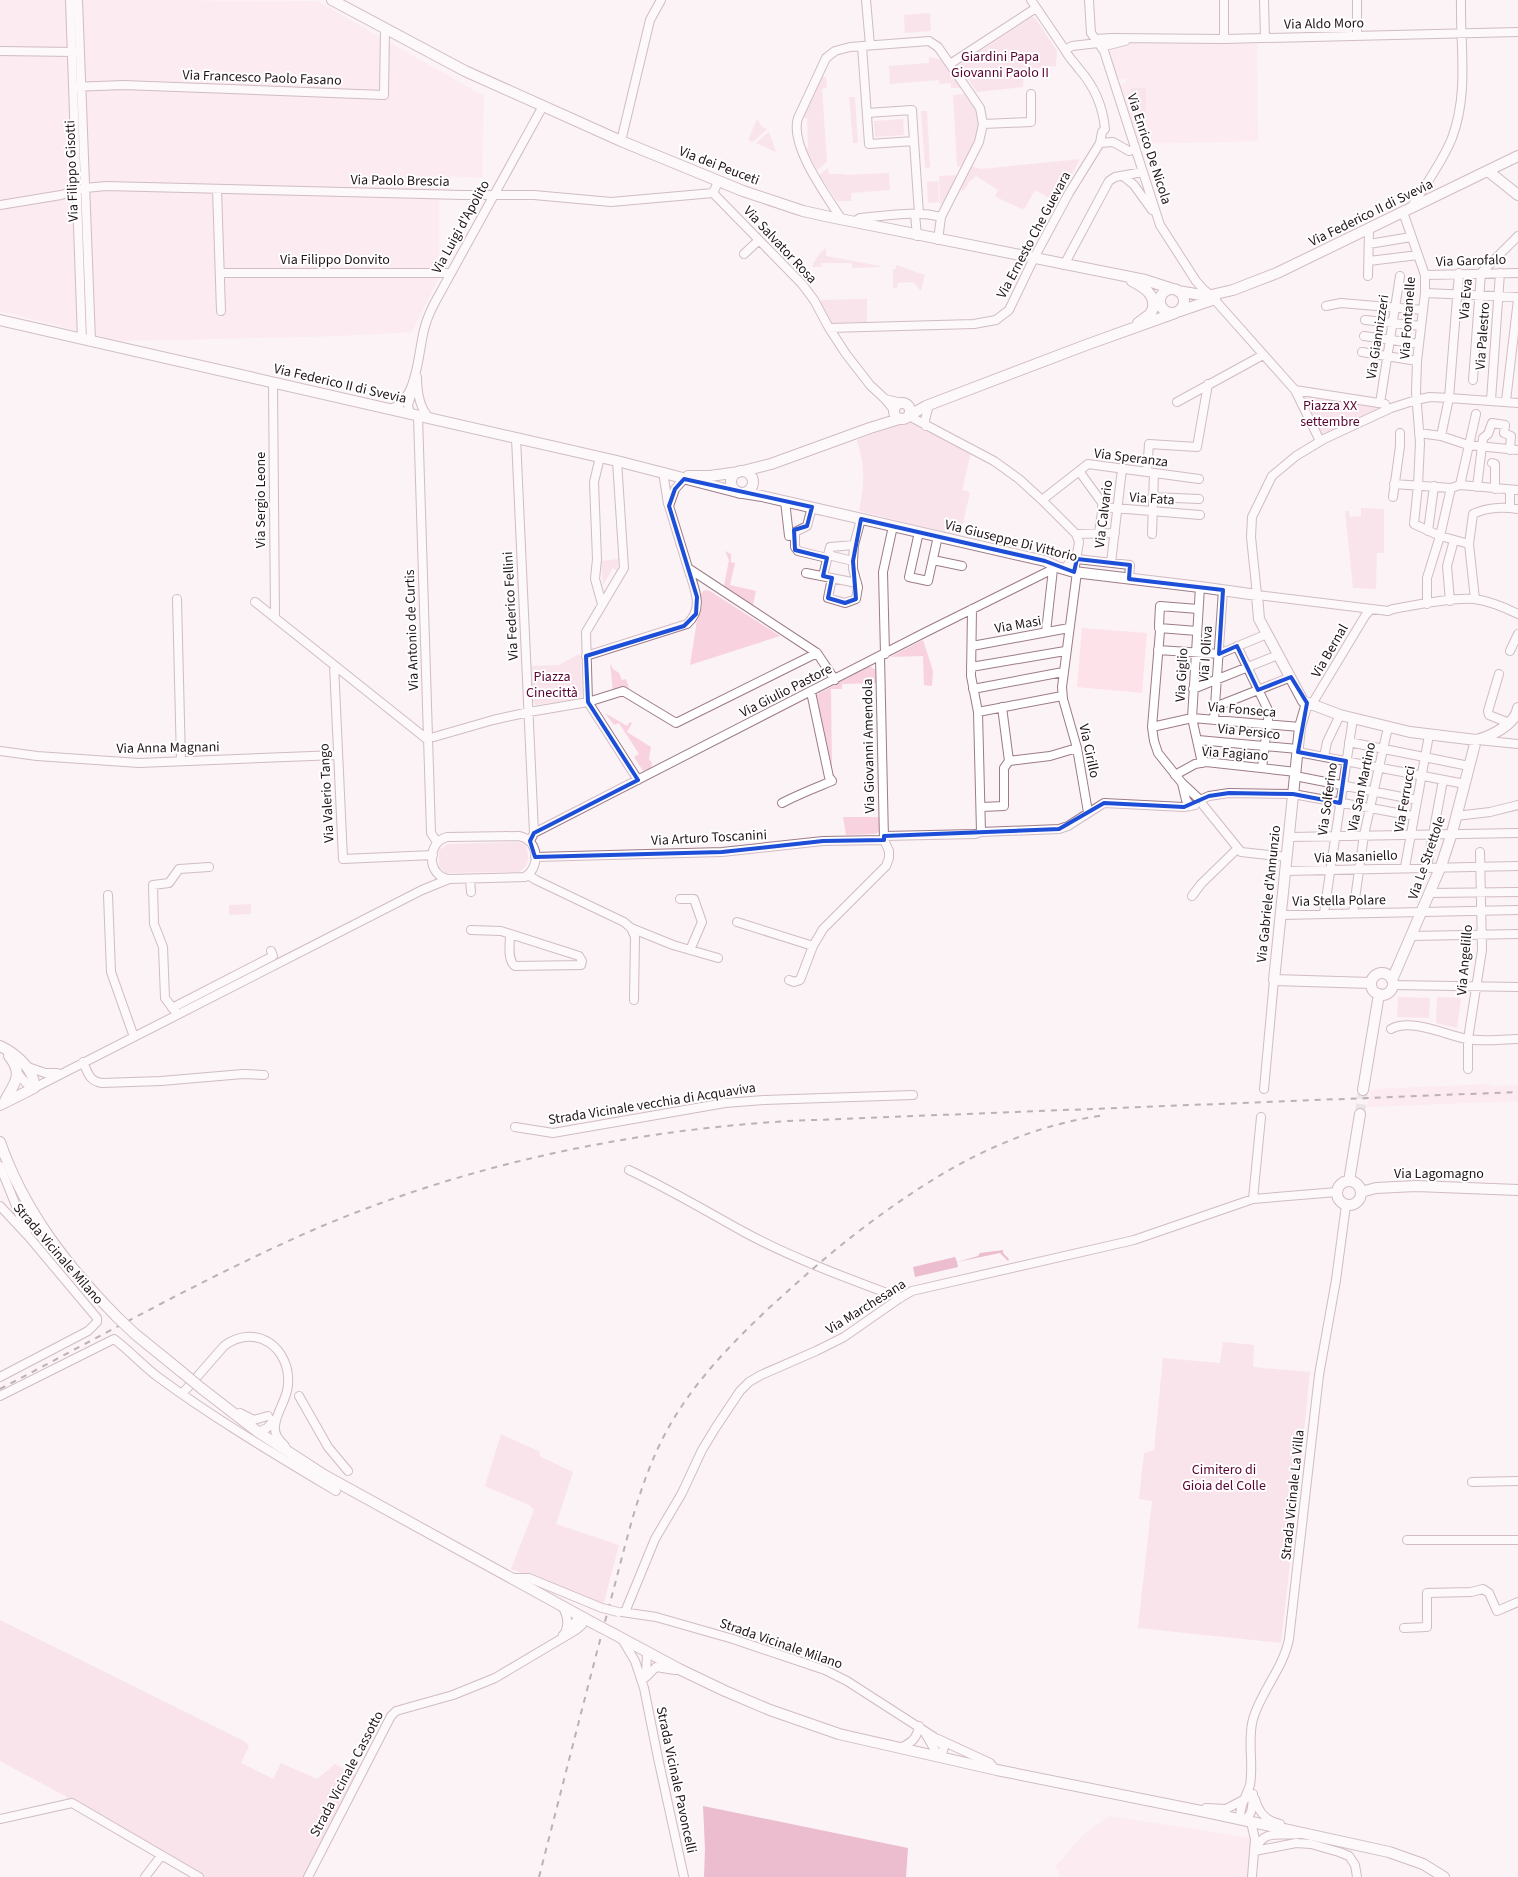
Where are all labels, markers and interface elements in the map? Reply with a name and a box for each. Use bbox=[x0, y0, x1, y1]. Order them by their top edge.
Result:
street label: Via Aldo Moro bbox=[1284, 13, 1364, 35]
park label: Giardini Papa Giovanni Paolo II bbox=[951, 47, 1049, 83]
street label: Via Francesco Paolo Fasano bbox=[182, 65, 342, 91]
street label: Via Enrico De Nicola bbox=[1122, 91, 1176, 207]
street label: Via Filippo Gisotti bbox=[60, 120, 84, 222]
street label: Via dei Peuceti bbox=[676, 141, 762, 191]
street label: Via Ernesto Che Guevara bbox=[992, 168, 1076, 302]
street label: Via Paolo Brescia bbox=[350, 170, 450, 192]
street label: Via Federico II di Svevia bbox=[1306, 174, 1436, 252]
street label: Via Luigi d'Apolito bbox=[427, 177, 495, 277]
street label: Via Salvator Rosa bbox=[739, 202, 821, 288]
street label: Via Filippo Donvito bbox=[280, 250, 390, 270]
street label: Via Garofalo bbox=[1435, 250, 1507, 272]
street label: Via Fontanelle bbox=[1395, 276, 1421, 360]
street label: Via Eva bbox=[1454, 278, 1478, 320]
street label: Via Giannizzeri bbox=[1361, 293, 1395, 381]
street label: Via Palestro bbox=[1471, 301, 1495, 371]
street label: Via Federico II di Svevia bbox=[272, 359, 408, 409]
park label: Piazza XX settembre bbox=[1300, 396, 1360, 432]
street label: Via Speranza bbox=[1093, 444, 1169, 472]
street label: Via Sergio Leone bbox=[251, 452, 271, 548]
street label: Via Calvario bbox=[1090, 479, 1118, 549]
street label: Via Fata bbox=[1129, 487, 1175, 511]
street label: Via Giuseppe Di Vittorio bbox=[942, 515, 1080, 567]
street label: Via Federico Fellini bbox=[498, 551, 524, 661]
street label: Via Antonio de Curtis bbox=[400, 569, 424, 691]
street label: Via Masi bbox=[993, 611, 1043, 639]
street label: Via Bernal bbox=[1307, 620, 1354, 681]
street label: Via I Oliva bbox=[1194, 625, 1218, 683]
street label: Via Giglio bbox=[1171, 647, 1193, 703]
street label: Via Giulio Pastore bbox=[736, 659, 836, 723]
park label: Piazza Cinecittà bbox=[526, 667, 578, 703]
street label: Via Giovanni Amendola bbox=[858, 678, 880, 814]
street label: Via Fonseca bbox=[1207, 697, 1277, 723]
street label: Via Persico bbox=[1217, 719, 1281, 745]
street label: Via Cirillo bbox=[1074, 722, 1104, 780]
street label: Via Anna Magnani bbox=[116, 737, 220, 759]
street label: Via San Martino bbox=[1343, 740, 1381, 834]
street label: Via Fagiano bbox=[1201, 742, 1269, 766]
street label: Via Valerio Tango bbox=[314, 743, 340, 843]
street label: Via Solferino bbox=[1313, 761, 1343, 837]
street label: Via Ferrucci bbox=[1389, 764, 1421, 834]
street label: Via Le Strettole bbox=[1403, 813, 1451, 903]
street label: Via Gabriele d'Annunzio bbox=[1252, 824, 1286, 964]
street label: Via Arturo Toscanini bbox=[651, 825, 767, 851]
street label: Via Masaniello bbox=[1314, 846, 1398, 868]
street label: Via Stella Polare bbox=[1292, 890, 1386, 912]
street label: Via Angelillo bbox=[1452, 924, 1478, 996]
street label: Strada Vicinale vecchia di Acquaviva bbox=[547, 1078, 757, 1130]
street label: Via Lagomagno bbox=[1394, 1164, 1484, 1184]
street label: Strada Vicinale Milano bbox=[8, 1199, 108, 1309]
street label: Via Marchesana bbox=[822, 1274, 910, 1340]
street label: Strada Vicinale La Villa bbox=[1276, 1429, 1310, 1561]
park label: Cimitero di Gioia del Colle bbox=[1182, 1460, 1266, 1496]
street label: Strada Vicinale Milano bbox=[717, 1614, 845, 1674]
street label: Strada Vicinale Pavoncelli bbox=[651, 1705, 701, 1855]
street label: Strada Vicinale Cassotto bbox=[305, 1707, 389, 1841]

